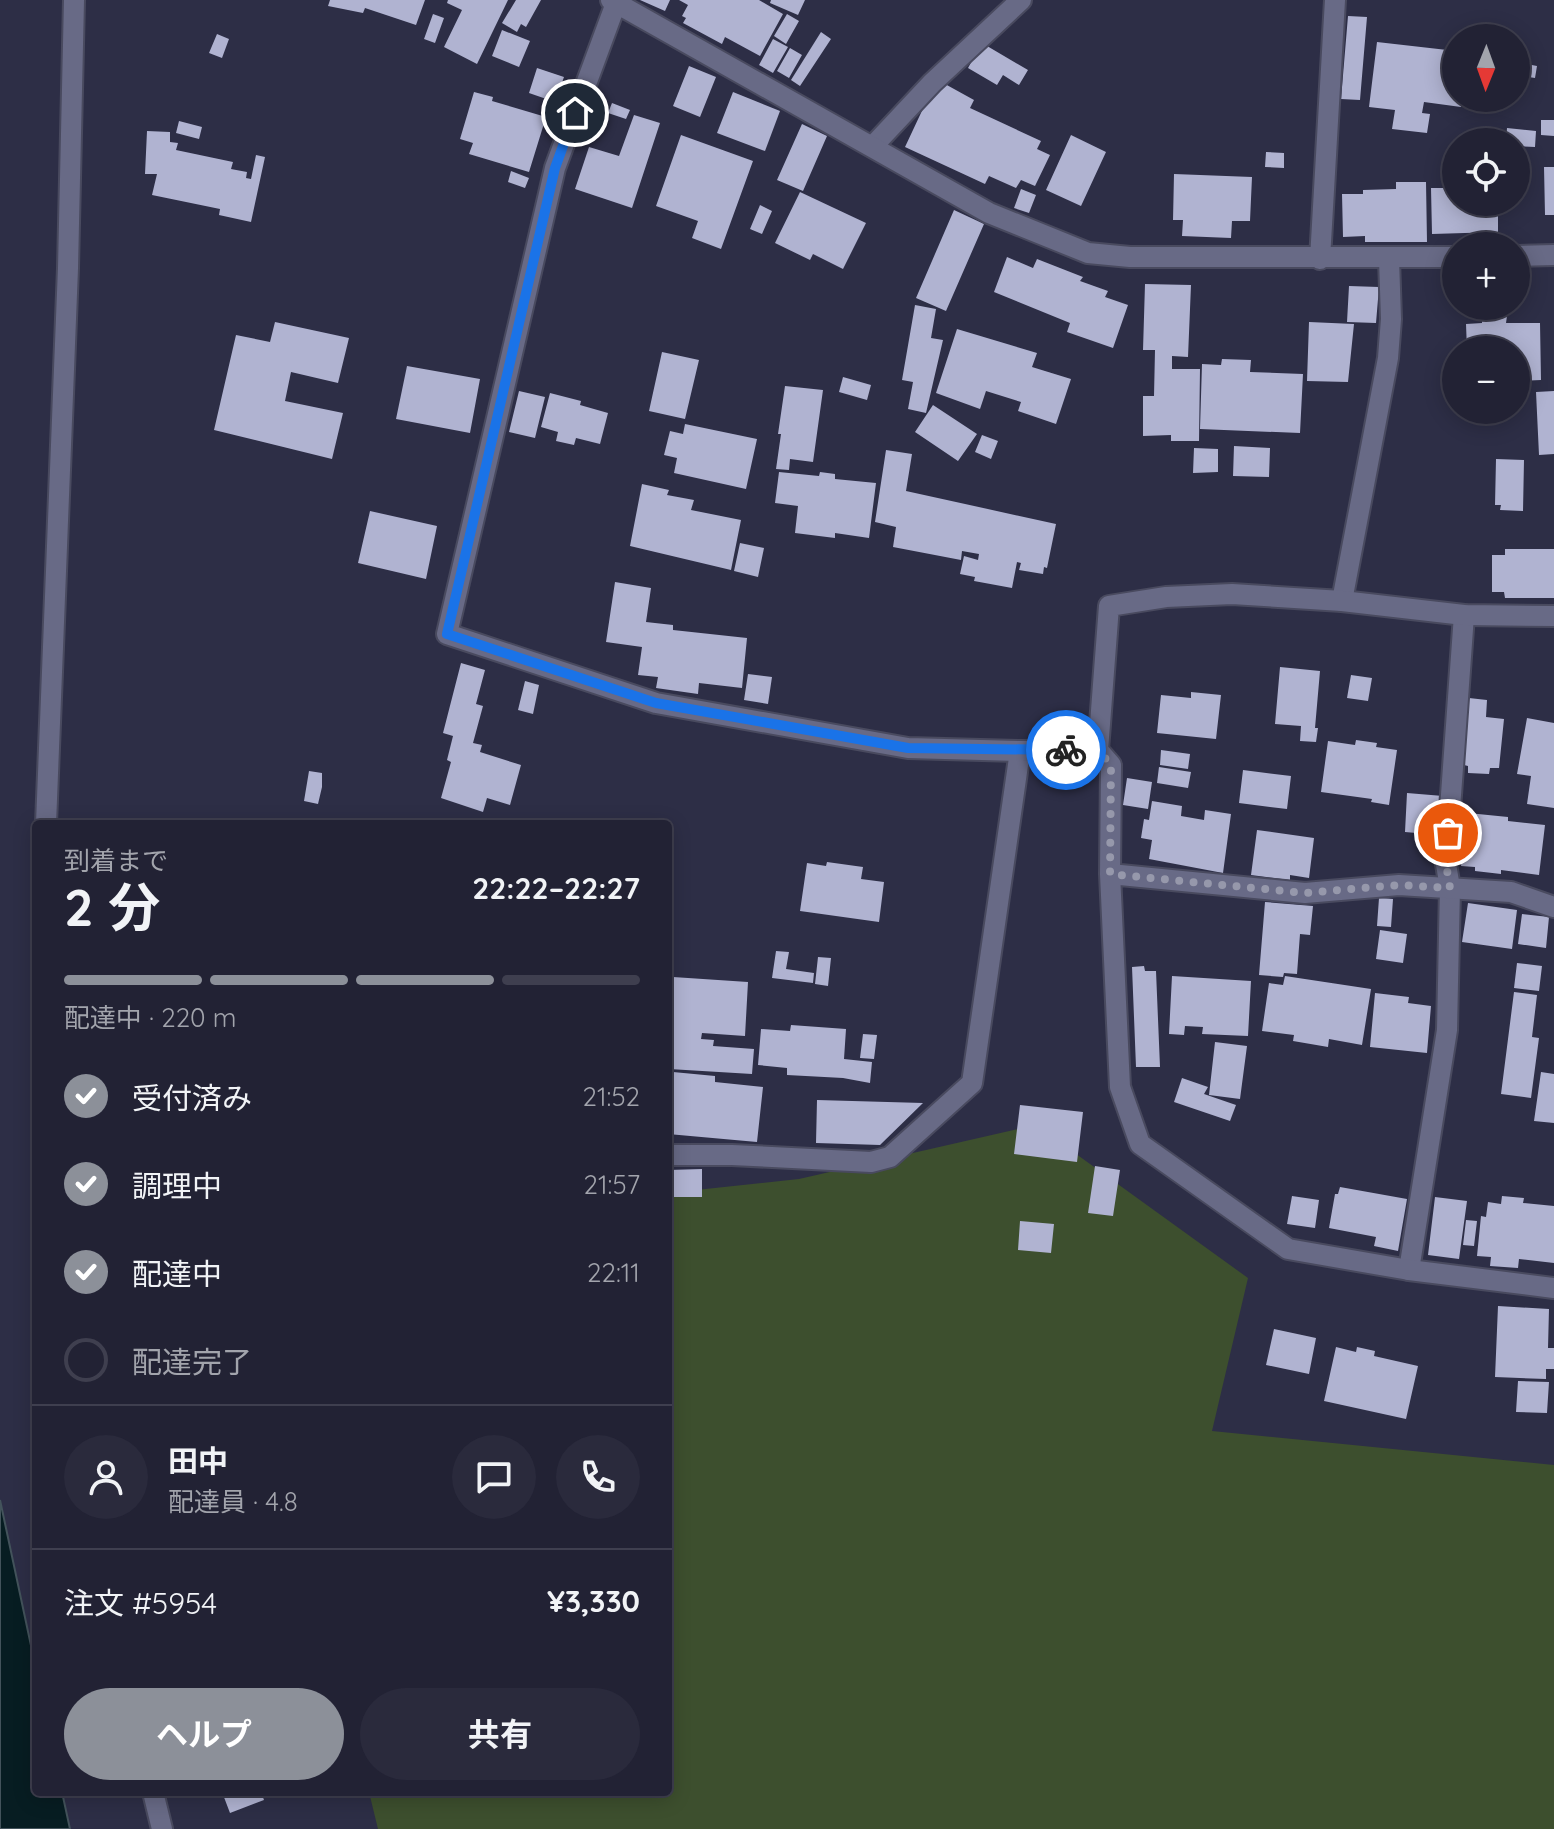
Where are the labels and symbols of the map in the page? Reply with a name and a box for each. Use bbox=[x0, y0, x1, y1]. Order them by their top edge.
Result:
north arrow bbox=[1442, 24, 1530, 112]
pin bbox=[541, 79, 609, 147]
courier bbox=[1026, 710, 1106, 790]
pin bbox=[1414, 799, 1482, 867]

